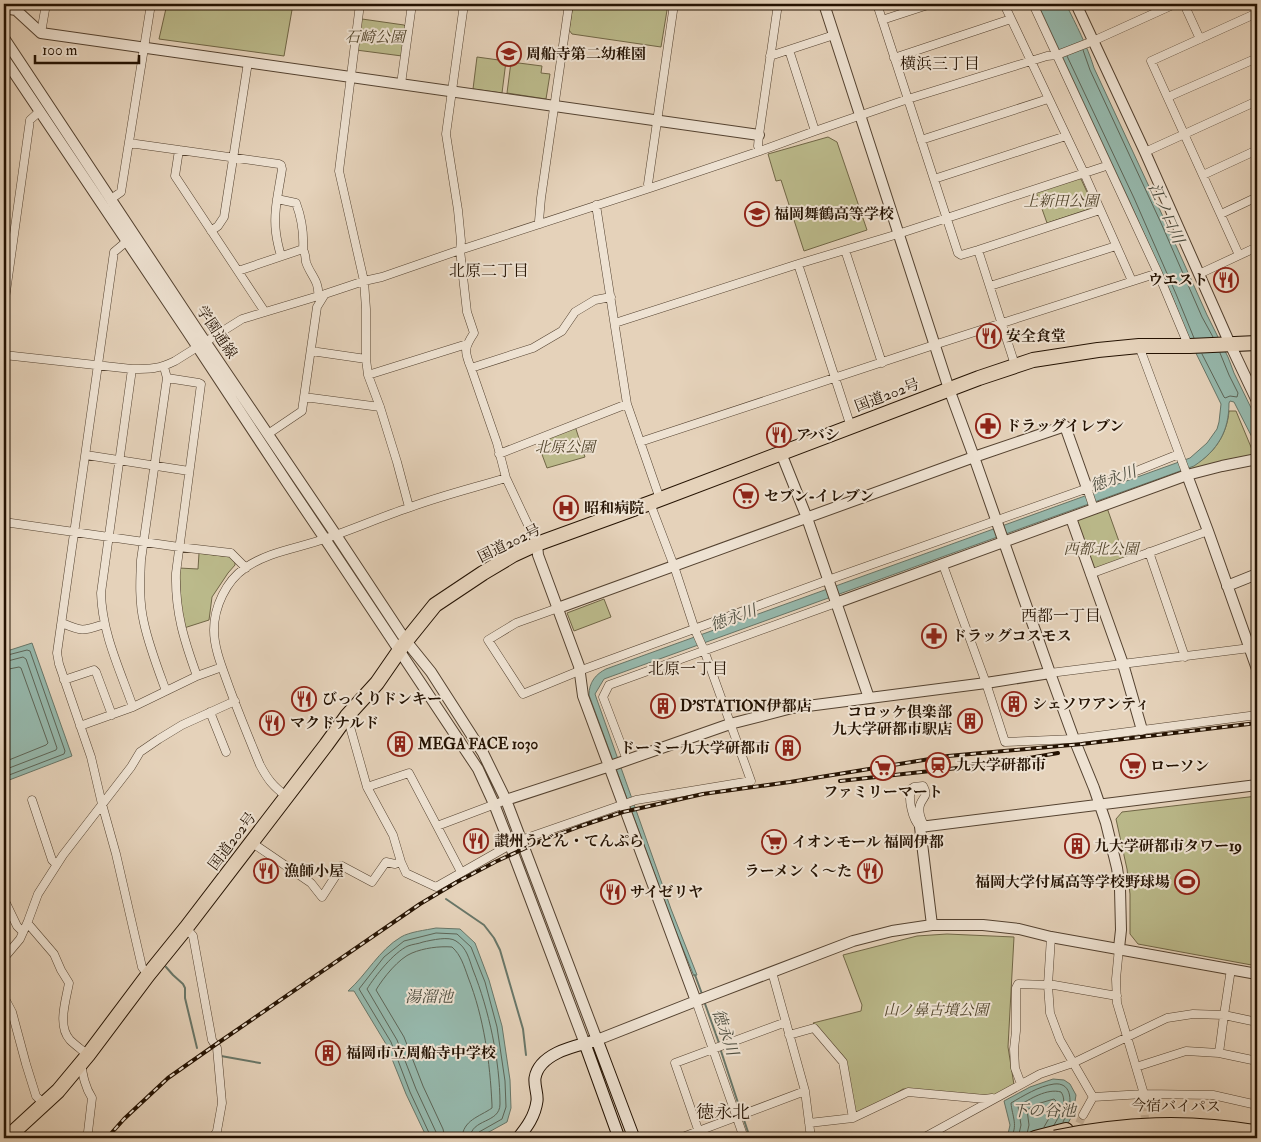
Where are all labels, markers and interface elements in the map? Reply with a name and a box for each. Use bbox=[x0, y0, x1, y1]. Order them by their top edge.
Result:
park label: 石崎公園 bbox=[345, 28, 408, 47]
scale bar bbox=[35, 32, 139, 64]
text: 100 m bbox=[42, 41, 78, 60]
school or university icon: 周船寺第二幼稚園 bbox=[496, 41, 522, 67]
place label: 周船寺第二幼稚園 bbox=[526, 45, 646, 64]
district label: 横浜三丁目 bbox=[900, 54, 980, 74]
water label: 江ノ口川 bbox=[1144, 180, 1189, 249]
park label: 上新田公園 bbox=[1023, 192, 1101, 211]
school or university icon: 福岡舞鶴高等学校 bbox=[744, 201, 770, 227]
place label: 福岡舞鶴高等学校 bbox=[774, 205, 894, 224]
district label: 北原二丁目 bbox=[449, 261, 529, 281]
restaurant icon: ウエスト bbox=[1213, 267, 1239, 293]
place label: ウエスト bbox=[1148, 271, 1208, 290]
street label: 学園通線 bbox=[192, 302, 241, 362]
restaurant icon: 安全食堂 bbox=[976, 323, 1002, 349]
place label: 安全食堂 bbox=[1006, 327, 1066, 346]
street label: 国道202号 bbox=[852, 374, 922, 417]
pharmacy icon: ドラッグイレブン bbox=[975, 413, 1001, 439]
place label: ドラッグイレブン bbox=[1006, 417, 1124, 436]
restaurant icon: アバシ bbox=[766, 422, 792, 448]
place label: アバシ bbox=[796, 426, 840, 445]
park label: 北原公園 bbox=[535, 438, 598, 457]
water label: 徳永川 bbox=[1087, 461, 1141, 497]
supermarket icon: セブン-イレブン bbox=[733, 483, 759, 509]
place label: セブン-イレブン bbox=[764, 487, 874, 506]
hospital icon: 昭和病院 bbox=[553, 495, 579, 521]
place label: 昭和病院 bbox=[584, 499, 644, 518]
street label: 国道202号 bbox=[475, 520, 544, 567]
park label: 西都北公園 bbox=[1063, 540, 1141, 559]
water label: 徳永川 bbox=[707, 600, 761, 636]
district label: 西都一丁目 bbox=[1021, 606, 1101, 626]
pharmacy icon: ドラッグコスモス bbox=[921, 623, 947, 649]
place label: ドラッグコスモス bbox=[952, 627, 1071, 646]
district label: 北原一丁目 bbox=[648, 659, 728, 679]
restaurant icon: びっくりドンキー bbox=[291, 686, 317, 712]
place label: びっくりドンキー bbox=[322, 690, 442, 709]
building icon: シェソワアンティ bbox=[1001, 691, 1027, 717]
building icon: D'STATION伊都店 bbox=[650, 693, 676, 719]
place label: シェソワアンティ bbox=[1032, 695, 1150, 714]
place label: D'STATION伊都店 bbox=[680, 697, 812, 716]
place label: コロッケ倶楽部 九大学研都市駅店 bbox=[832, 703, 953, 739]
building icon: コロッケ倶楽部 九大学研都市駅店 bbox=[957, 708, 983, 734]
restaurant icon: マクドナルド bbox=[259, 710, 285, 736]
place label: マクドナルド bbox=[290, 714, 379, 733]
building icon: MEGA FACE 1030 bbox=[387, 731, 413, 757]
place label: MEGA FACE 1030 bbox=[417, 735, 539, 754]
building icon: ドーミー九大学研都市 bbox=[775, 735, 801, 761]
place label: ドーミー九大学研都市 bbox=[620, 739, 770, 758]
station icon: 九大学研都市 bbox=[925, 752, 951, 778]
supermarket icon: ローソン bbox=[1120, 753, 1146, 779]
supermarket icon: ファミリーマート bbox=[870, 755, 896, 781]
place label: 九大学研都市 bbox=[956, 756, 1046, 775]
place label: ローソン bbox=[1150, 757, 1209, 776]
place label: ファミリーマート bbox=[823, 783, 943, 802]
street label: 国道202号 bbox=[204, 808, 260, 874]
restaurant icon: 讃州うどん・てんぷら bbox=[463, 828, 489, 854]
supermarket icon: イオンモール 福岡伊都 bbox=[761, 829, 787, 855]
place label: 讃州うどん・てんぷら bbox=[494, 832, 644, 851]
place label: イオンモール 福岡伊都 bbox=[792, 833, 944, 852]
building icon: 九大学研都市タワー19 bbox=[1064, 833, 1090, 859]
place label: 九大学研都市タワー19 bbox=[1094, 837, 1242, 856]
restaurant icon: 漁師小屋 bbox=[253, 858, 279, 884]
restaurant icon: ラーメン く〜た bbox=[857, 858, 883, 884]
place label: 漁師小屋 bbox=[284, 862, 344, 881]
place label: ラーメン く〜た bbox=[745, 862, 852, 881]
sports icon: 福岡大学付属高等学校野球場 bbox=[1174, 869, 1200, 895]
place label: 福岡大学付属高等学校野球場 bbox=[975, 873, 1170, 892]
restaurant icon: サイゼリヤ bbox=[600, 879, 626, 905]
place label: サイゼリヤ bbox=[630, 883, 703, 902]
water label: 湯溜池 bbox=[405, 987, 455, 1007]
park label: 山ノ鼻古墳公園 bbox=[883, 1001, 991, 1020]
water label: 徳永川 bbox=[708, 1006, 743, 1060]
building icon: 福岡市立周船寺中学校 bbox=[315, 1040, 341, 1066]
place label: 福岡市立周船寺中学校 bbox=[346, 1044, 496, 1063]
street label: 今宿バイパス bbox=[1131, 1096, 1221, 1117]
district label: 徳永北 bbox=[696, 1101, 750, 1124]
water label: 下の谷池 bbox=[1012, 1101, 1078, 1121]

